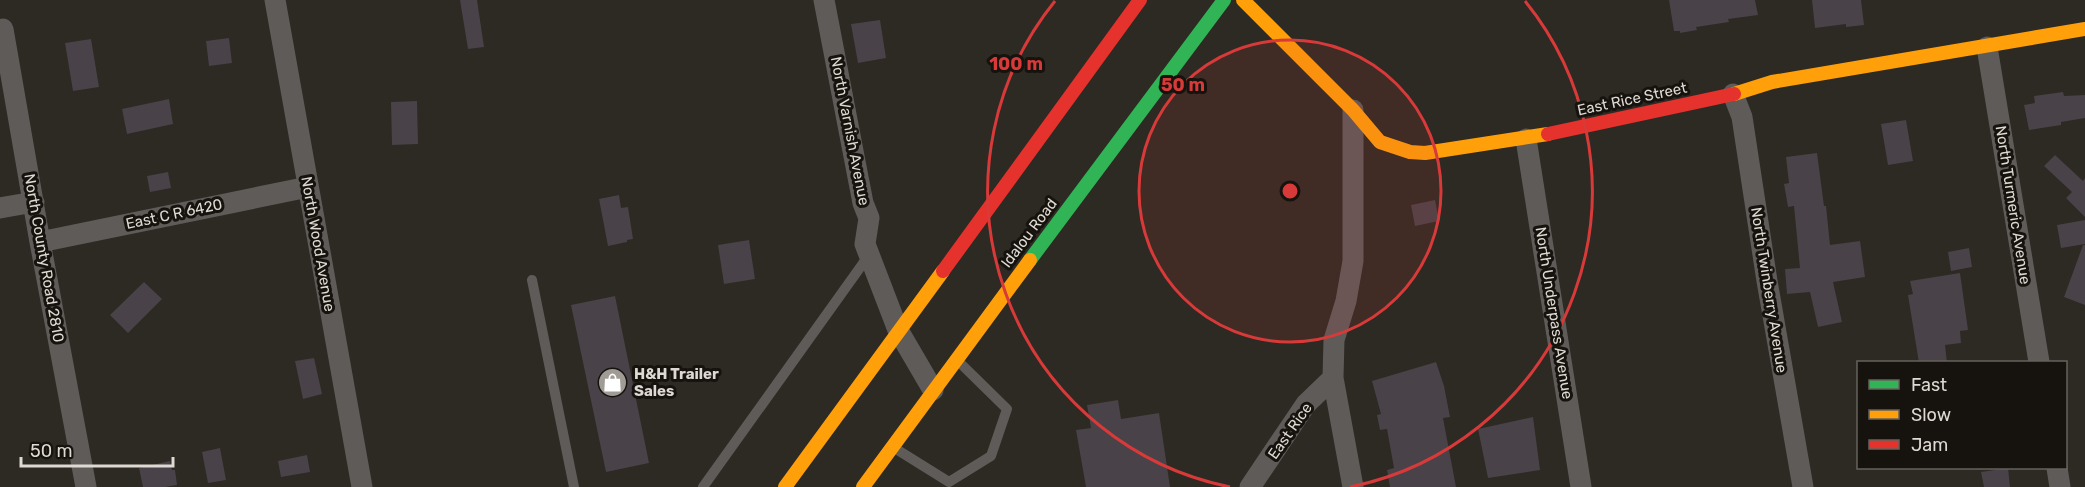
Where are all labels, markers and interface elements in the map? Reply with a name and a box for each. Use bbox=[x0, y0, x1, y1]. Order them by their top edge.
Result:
text: 100 m bbox=[989, 53, 1043, 75]
street label: North Varnish Avenue bbox=[827, 55, 873, 207]
text: 50 m bbox=[1161, 74, 1205, 96]
street label: East Rice Street bbox=[1575, 79, 1689, 119]
street label: North Turmeric Avenue bbox=[1992, 124, 2034, 286]
street label: North County Road 2810 bbox=[20, 172, 68, 344]
street label: North Wood Avenue bbox=[297, 175, 339, 313]
centre of rings bbox=[1280, 181, 1300, 201]
street label: East C R 6420 bbox=[124, 195, 224, 233]
street label: Idalou Road bbox=[997, 195, 1061, 271]
street label: North Twinberry Avenue bbox=[1747, 206, 1791, 374]
street label: North Underpass Avenue bbox=[1531, 225, 1577, 401]
legend bbox=[1857, 361, 2067, 469]
place label: H&H Trailer Sales bbox=[634, 365, 719, 400]
shop icon: H&H Trailer Sales bbox=[597, 367, 629, 399]
text: Fast bbox=[1911, 374, 1947, 396]
street label: East Rice bbox=[1264, 399, 1316, 463]
text: Slow bbox=[1911, 404, 1951, 426]
scale bar bbox=[21, 430, 172, 468]
text: Jam bbox=[1911, 434, 1948, 456]
text: 50 m bbox=[30, 440, 73, 462]

